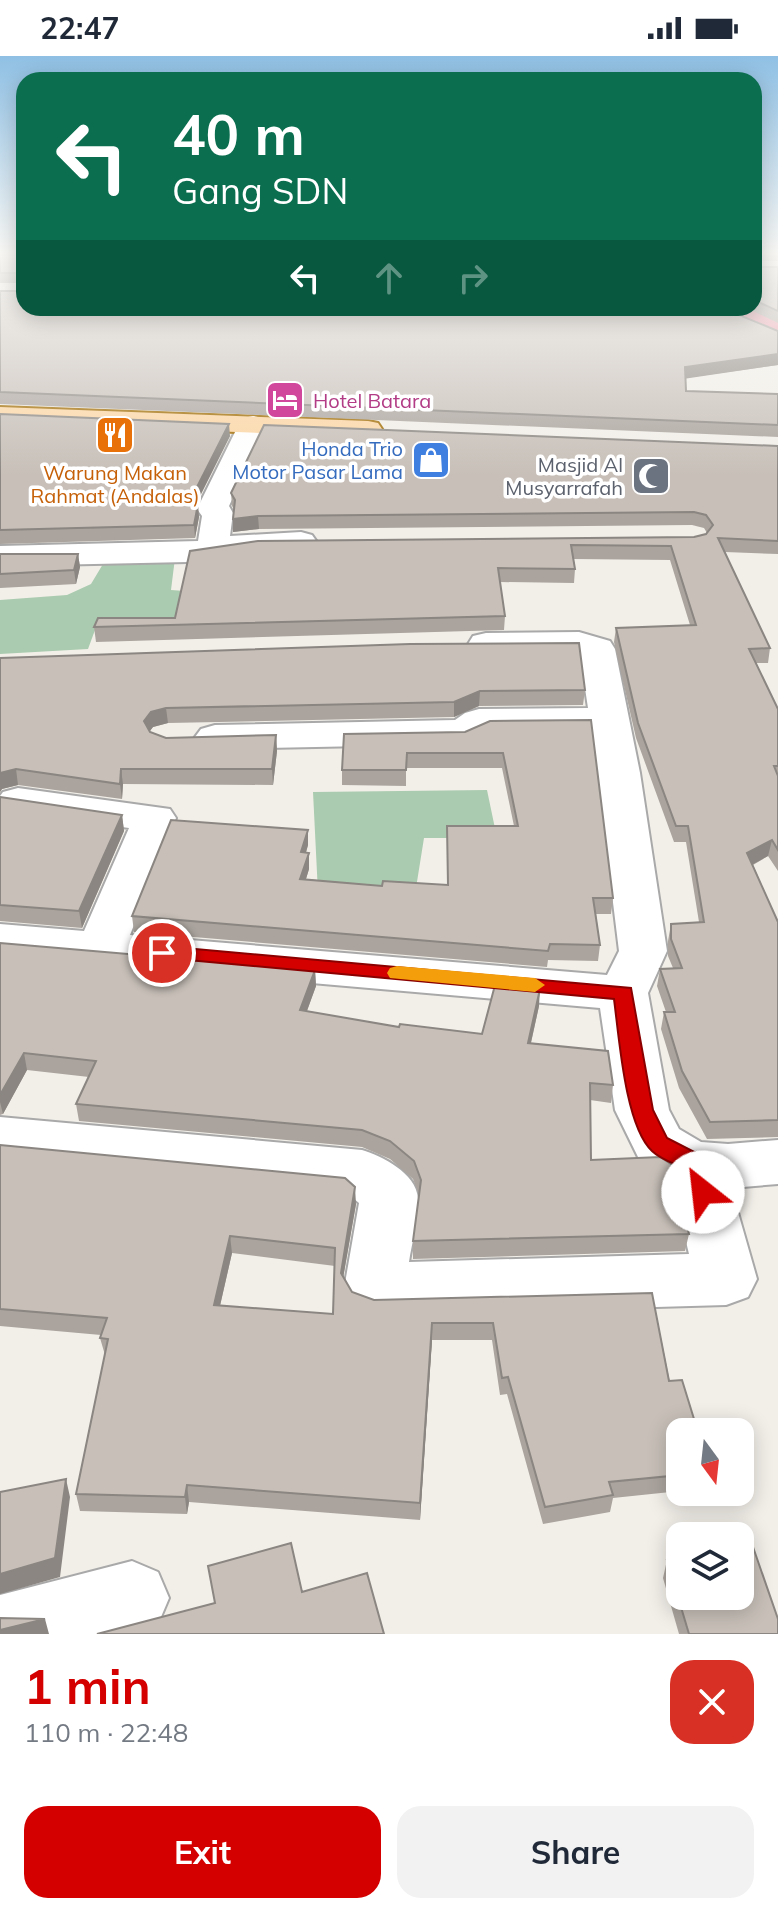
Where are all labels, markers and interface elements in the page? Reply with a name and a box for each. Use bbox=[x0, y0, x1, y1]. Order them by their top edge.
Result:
text: 22:47 bbox=[40, 9, 119, 47]
text: 40 m bbox=[172, 99, 305, 169]
icon: left bbox=[40, 104, 144, 208]
text: Gang SDN bbox=[172, 168, 348, 213]
icon: left bbox=[283, 256, 327, 300]
icon: ahead bbox=[367, 256, 411, 300]
icon: right bbox=[451, 256, 495, 300]
hotel icon: Hotel Batara bbox=[264, 379, 306, 421]
place label: Hotel Batara bbox=[313, 388, 431, 413]
restaurant icon: Warung Makan Rahmat (Andalas) bbox=[94, 414, 136, 456]
place label: Honda Trio Motor Pasar Lama bbox=[232, 436, 403, 484]
shop icon: Honda Trio Motor Pasar Lama bbox=[410, 439, 452, 481]
place label: Masjid Al Musyarrafah bbox=[505, 452, 623, 500]
mosque icon: Masjid Al Musyarrafah bbox=[630, 455, 672, 497]
place label: Warung Makan Rahmat (Andalas) bbox=[30, 460, 200, 508]
pin bbox=[128, 919, 196, 987]
icon: arrive bbox=[140, 931, 184, 975]
position arrow bbox=[661, 1150, 745, 1234]
north arrow bbox=[666, 1418, 754, 1506]
map controls bbox=[666, 1418, 754, 1610]
button: layers bbox=[666, 1522, 754, 1610]
text: 1 min bbox=[24, 1656, 151, 1716]
button: close bbox=[670, 1660, 754, 1744]
text: 110 m · 22:48 bbox=[24, 1716, 188, 1749]
button: Exit bbox=[24, 1806, 381, 1898]
button: Share bbox=[397, 1806, 754, 1898]

